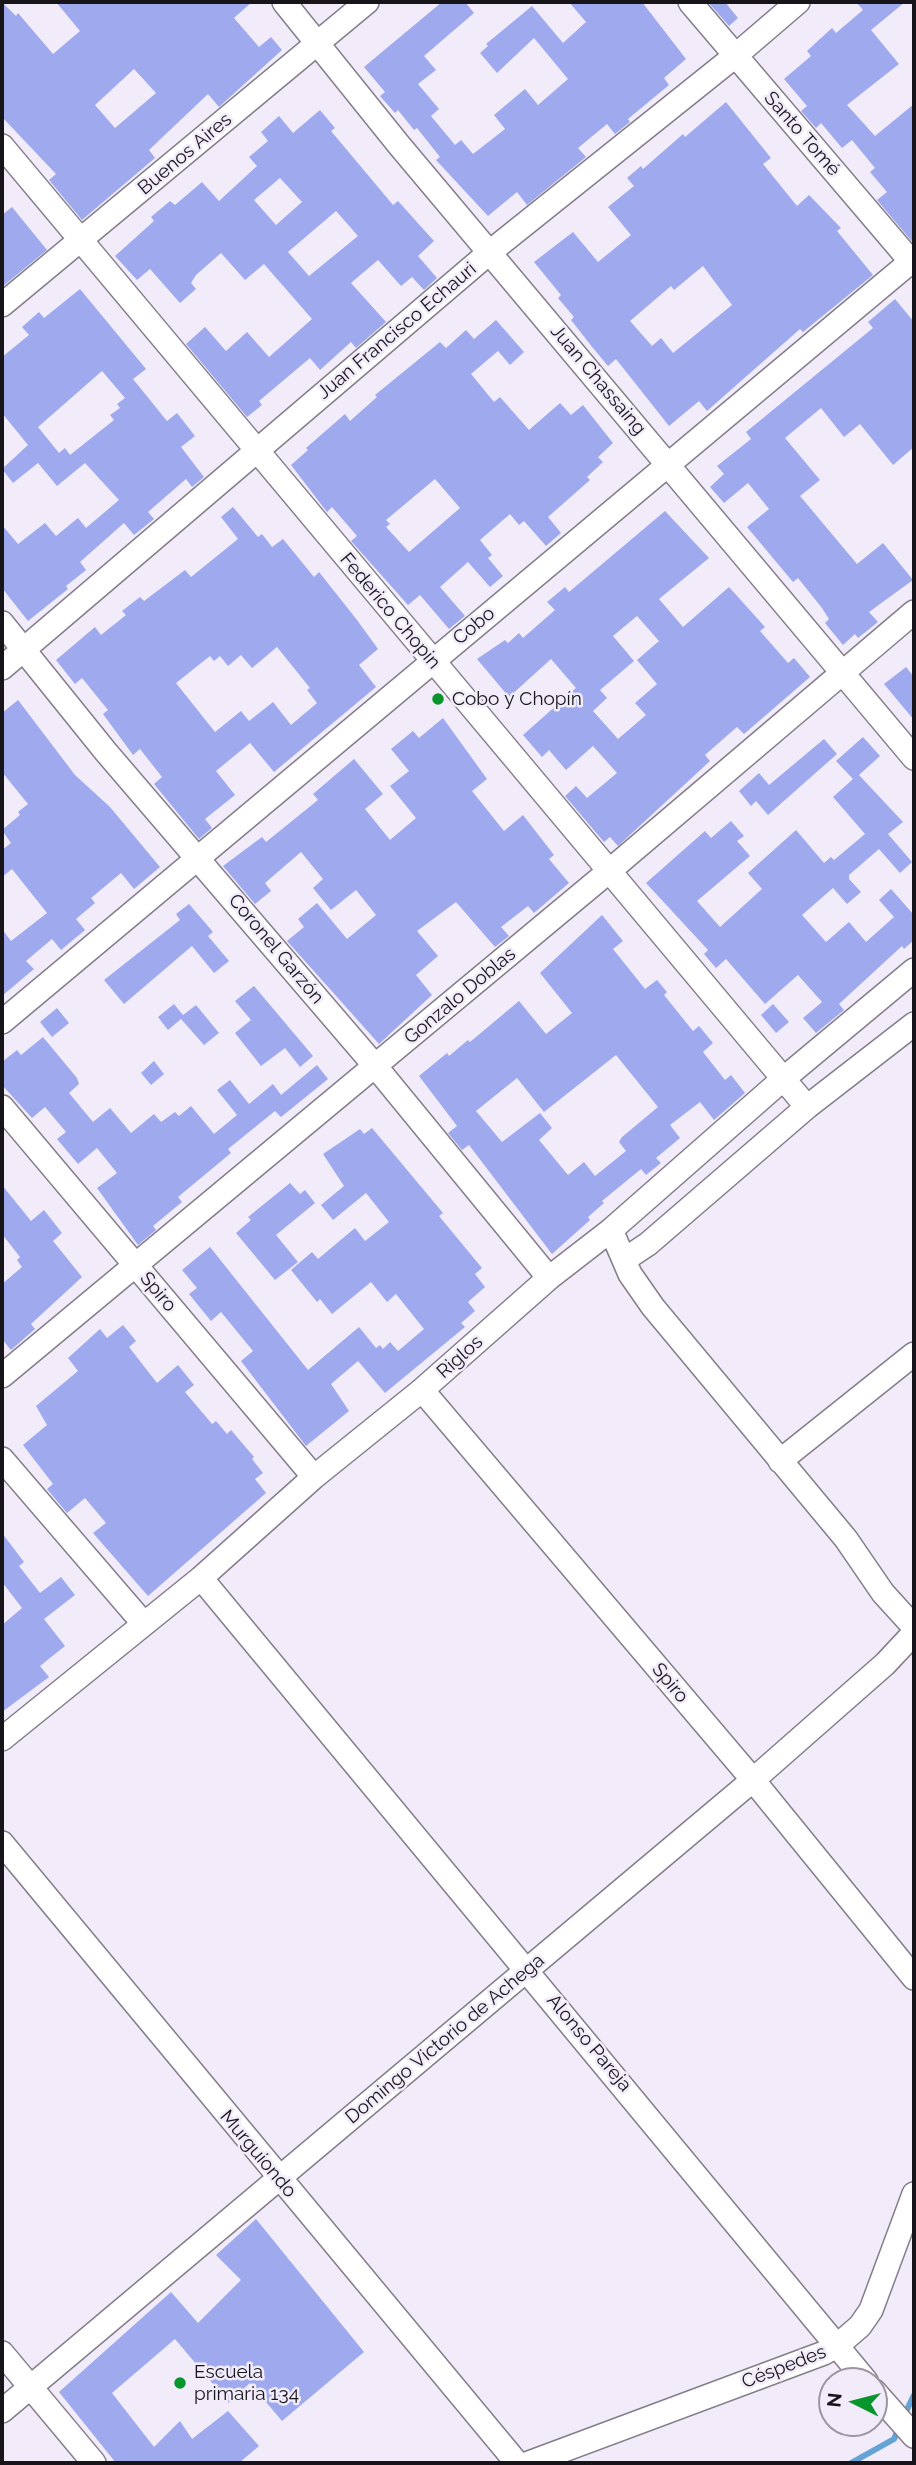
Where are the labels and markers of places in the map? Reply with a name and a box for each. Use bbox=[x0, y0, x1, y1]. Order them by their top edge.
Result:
place label: Cobo y Chopín bbox=[452, 688, 582, 710]
marker: Cobo y Chopín bbox=[430, 691, 446, 707]
place label: Escuela primaria 134 bbox=[194, 2361, 299, 2405]
marker: Escuela primaria 134 bbox=[172, 2375, 188, 2391]

